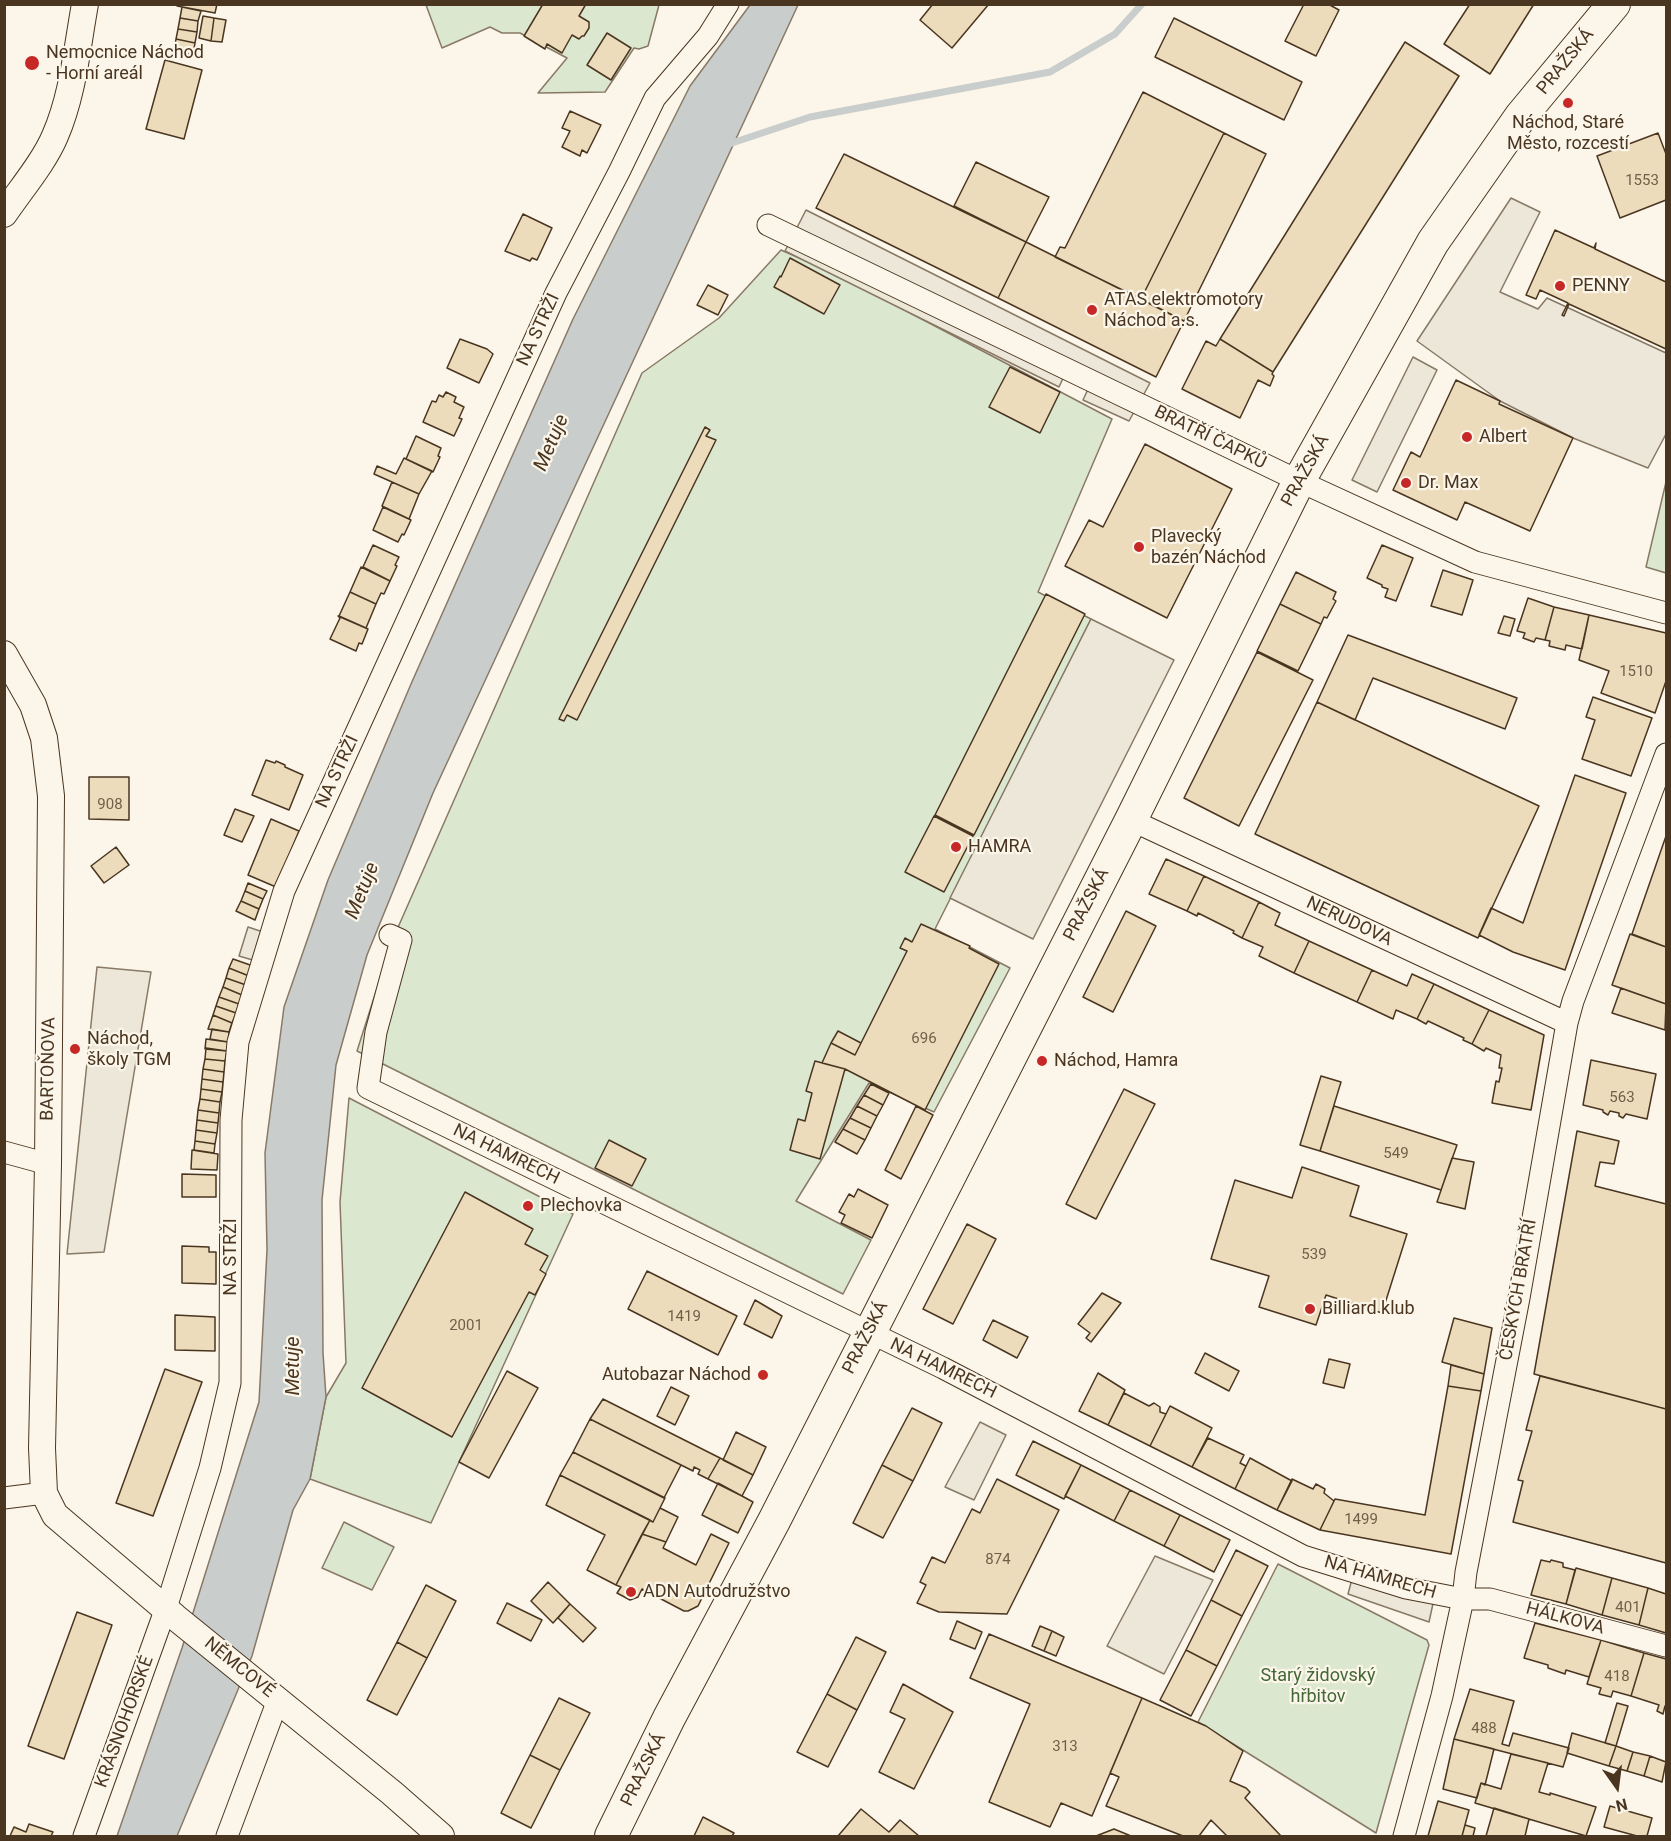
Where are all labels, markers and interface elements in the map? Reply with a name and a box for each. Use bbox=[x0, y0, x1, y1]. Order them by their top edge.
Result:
street label: PRAŽSKÁ bbox=[1533, 25, 1599, 99]
place label: Nemocnice Náchod - Horní areál bbox=[46, 42, 204, 84]
marker: Nemocnice Náchod - Horní areál bbox=[23, 54, 41, 72]
marker: Náchod, Staré Město, rozcestí bbox=[1561, 96, 1575, 110]
place label: Náchod, Staré Město, rozcestí bbox=[1507, 112, 1629, 154]
house number: 1553 bbox=[1625, 172, 1659, 190]
place label: PENNY bbox=[1572, 275, 1630, 297]
marker: PENNY bbox=[1553, 279, 1567, 293]
place label: ATAS elektromotory Náchod a.s. bbox=[1104, 289, 1263, 332]
street label: NA STRŽI bbox=[513, 290, 565, 370]
marker: ATAS elektromotory Náchod a.s. bbox=[1085, 303, 1099, 317]
street label: BRATŘÍ ČAPKŮ bbox=[1150, 402, 1270, 474]
water label: Metuje bbox=[529, 411, 575, 475]
place label: Albert bbox=[1479, 426, 1527, 448]
marker: Albert bbox=[1460, 430, 1474, 444]
street label: PRAŽSKÁ bbox=[1277, 431, 1335, 511]
place label: Dr. Max bbox=[1418, 472, 1478, 494]
marker: Dr. Max bbox=[1399, 476, 1413, 490]
place label: Plavecký bazén Náchod bbox=[1151, 526, 1266, 568]
marker: Plavecký bazén Náchod bbox=[1132, 540, 1146, 554]
house number: 1510 bbox=[1619, 663, 1653, 681]
street label: NA STRŽI bbox=[312, 732, 364, 812]
house number: 908 bbox=[97, 796, 123, 814]
place label: HAMRA bbox=[968, 836, 1031, 858]
marker: HAMRA bbox=[949, 840, 963, 854]
water label: Metuje bbox=[341, 859, 385, 923]
street label: PRAŽSKÁ bbox=[1060, 865, 1114, 945]
street label: NERUDOVA bbox=[1303, 893, 1395, 951]
street label: BARTOŇOVA bbox=[37, 1017, 61, 1121]
place label: Náchod, školy TGM bbox=[87, 1028, 172, 1070]
house number: 696 bbox=[911, 1030, 937, 1048]
marker: Náchod, školy TGM bbox=[68, 1042, 82, 1056]
place label: Náchod, Hamra bbox=[1054, 1050, 1178, 1072]
marker: Náchod, Hamra bbox=[1035, 1054, 1049, 1068]
house number: 563 bbox=[1609, 1089, 1635, 1107]
street label: NA HAMRECH bbox=[449, 1120, 563, 1190]
house number: 549 bbox=[1383, 1145, 1409, 1163]
place label: Plechovka bbox=[540, 1195, 622, 1217]
marker: Plechovka bbox=[521, 1199, 535, 1213]
street label: NA STRŽI bbox=[220, 1218, 242, 1296]
street label: ČESKÝCH BRATŘÍ bbox=[1496, 1218, 1542, 1362]
house number: 539 bbox=[1301, 1246, 1327, 1264]
street label: PRAŽSKÁ bbox=[839, 1298, 893, 1378]
place label: Billiard klub bbox=[1322, 1298, 1415, 1320]
marker: Billiard klub bbox=[1303, 1302, 1317, 1316]
house number: 1419 bbox=[667, 1308, 701, 1326]
house number: 2001 bbox=[449, 1317, 483, 1335]
street label: NA HAMRECH bbox=[886, 1334, 1000, 1404]
water label: Metuje bbox=[282, 1336, 306, 1396]
place label: Autobazar Náchod bbox=[602, 1364, 751, 1386]
marker: Autobazar Náchod bbox=[756, 1368, 770, 1382]
house number: 1499 bbox=[1344, 1511, 1378, 1529]
house number: 874 bbox=[985, 1551, 1011, 1569]
street label: NA HAMRECH bbox=[1321, 1552, 1439, 1604]
place label: ADN Autodružstvo bbox=[643, 1581, 791, 1603]
marker: ADN Autodružstvo bbox=[624, 1585, 638, 1599]
street label: HÁLKOVA bbox=[1523, 1598, 1607, 1640]
house number: 401 bbox=[1615, 1599, 1641, 1617]
street label: NĚMCOVÉ bbox=[199, 1633, 279, 1703]
street label: KRÁSNOHORSKÉ bbox=[91, 1653, 159, 1791]
park label: Starý židovský hřbitov bbox=[1261, 1665, 1375, 1708]
house number: 418 bbox=[1604, 1668, 1630, 1686]
house number: 488 bbox=[1471, 1720, 1497, 1738]
street label: PRAŽSKÁ bbox=[617, 1730, 671, 1810]
house number: 313 bbox=[1052, 1738, 1078, 1756]
north arrow bbox=[1587, 1757, 1647, 1817]
text: N bbox=[1614, 1794, 1629, 1816]

